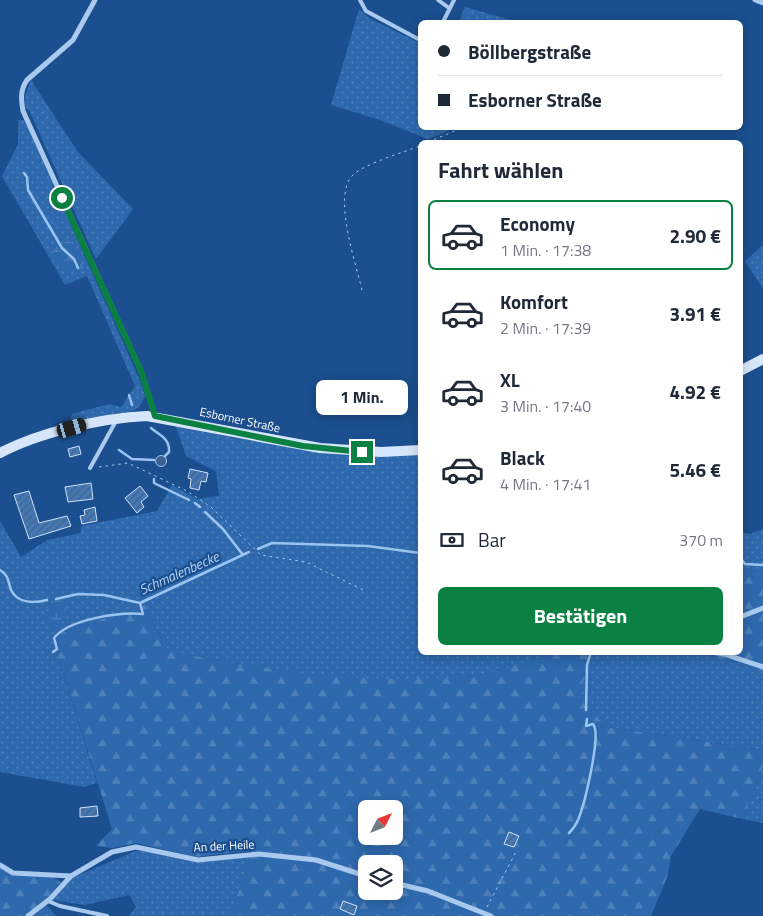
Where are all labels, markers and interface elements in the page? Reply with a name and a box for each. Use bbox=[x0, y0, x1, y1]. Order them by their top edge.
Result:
text: Böllbergstraße bbox=[468, 37, 591, 66]
text: Esborner Straße bbox=[468, 85, 602, 114]
text: Fahrt wählen bbox=[438, 153, 563, 187]
route start bbox=[51, 187, 73, 209]
text: Economy bbox=[500, 209, 575, 238]
icon: car bbox=[440, 213, 485, 258]
text: 2.90 € bbox=[669, 221, 721, 250]
text: 1 Min. · 17:38 bbox=[500, 238, 591, 262]
text: Komfort bbox=[500, 287, 568, 316]
icon: car bbox=[440, 291, 485, 336]
text: 3.91 € bbox=[669, 299, 721, 328]
text: 2 Min. · 17:39 bbox=[500, 316, 591, 340]
text: XL bbox=[500, 365, 520, 394]
icon: car bbox=[440, 369, 485, 414]
text: 4.92 € bbox=[669, 377, 721, 406]
callout: 1 Min. bbox=[316, 380, 408, 414]
text: 1 Min. bbox=[340, 385, 384, 409]
text: 3 Min. · 17:40 bbox=[500, 394, 591, 418]
street label: Esborner Straße bbox=[198, 402, 282, 437]
car bbox=[55, 417, 88, 439]
route end bbox=[351, 441, 373, 463]
text: Black bbox=[500, 443, 545, 472]
icon: car bbox=[440, 447, 485, 492]
text: 5.46 € bbox=[669, 455, 721, 484]
text: 4 Min. · 17:41 bbox=[500, 472, 591, 496]
text: Bar bbox=[478, 525, 506, 554]
icon: cash bbox=[438, 526, 466, 554]
text: 370 m bbox=[679, 528, 723, 552]
water label: Schmalenbecke bbox=[135, 545, 224, 600]
button: Bestätigen bbox=[438, 587, 723, 645]
north arrow bbox=[358, 800, 402, 845]
map controls bbox=[358, 800, 403, 900]
street label: An der Heile bbox=[193, 834, 255, 857]
button: layers bbox=[358, 855, 403, 900]

